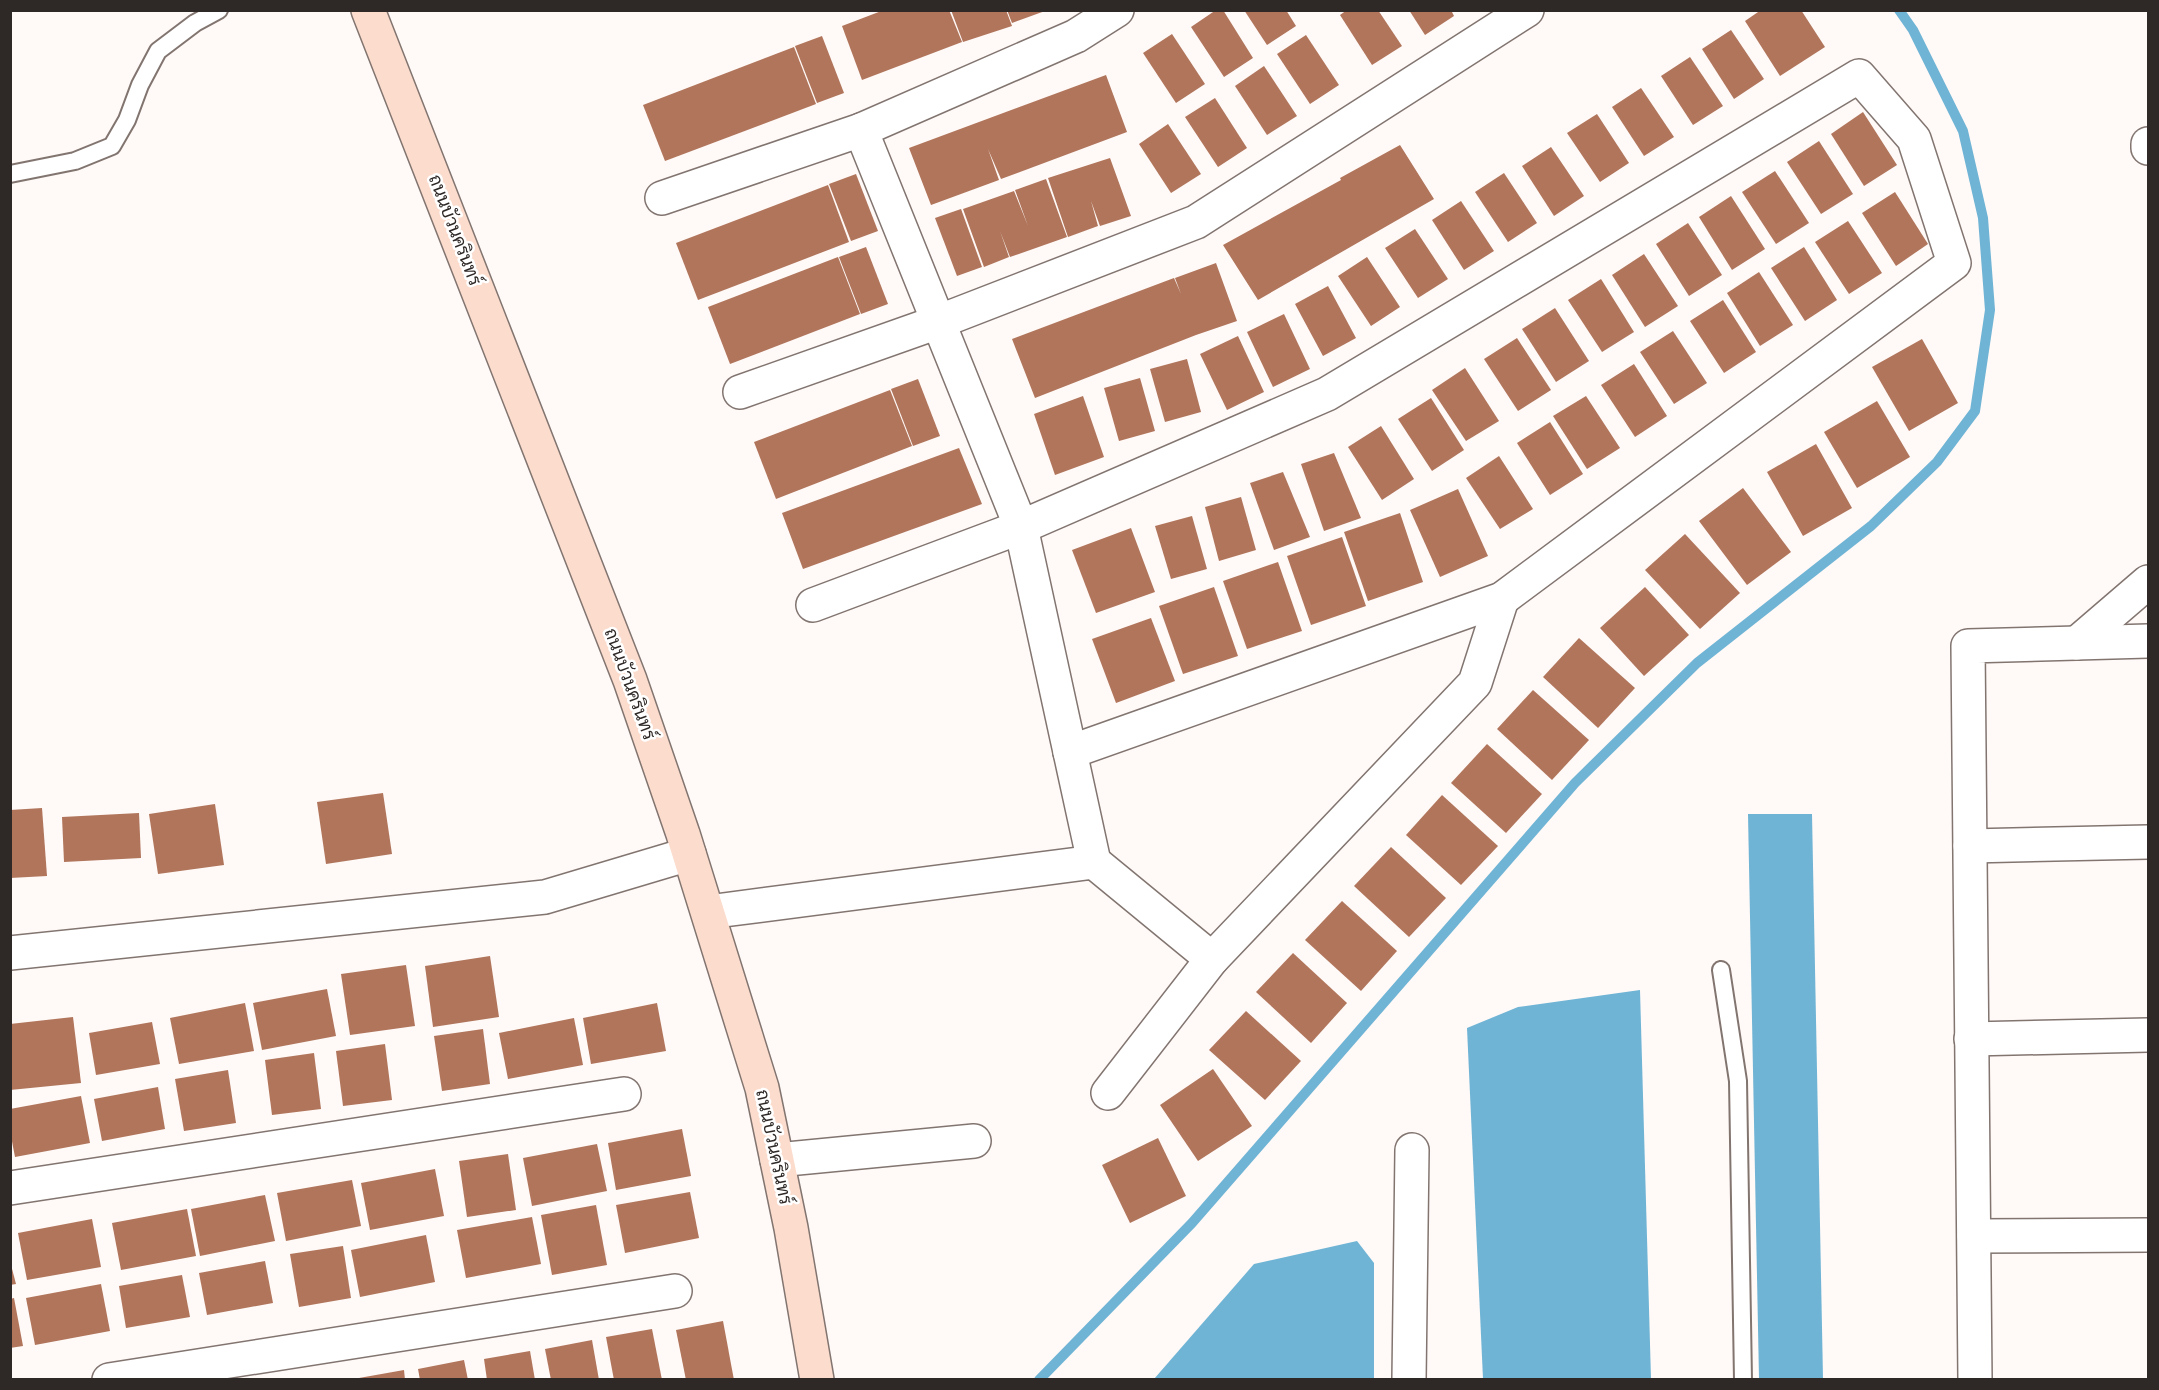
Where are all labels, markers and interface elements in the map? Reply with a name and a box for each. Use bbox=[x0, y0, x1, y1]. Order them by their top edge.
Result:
street label: ถนนบัวนครินทร์ bbox=[425, 171, 488, 289]
street label: ถนนบัวนครินทร์ bbox=[601, 624, 662, 743]
street label: ถนนบัวนครินทร์ bbox=[752, 1087, 799, 1207]

